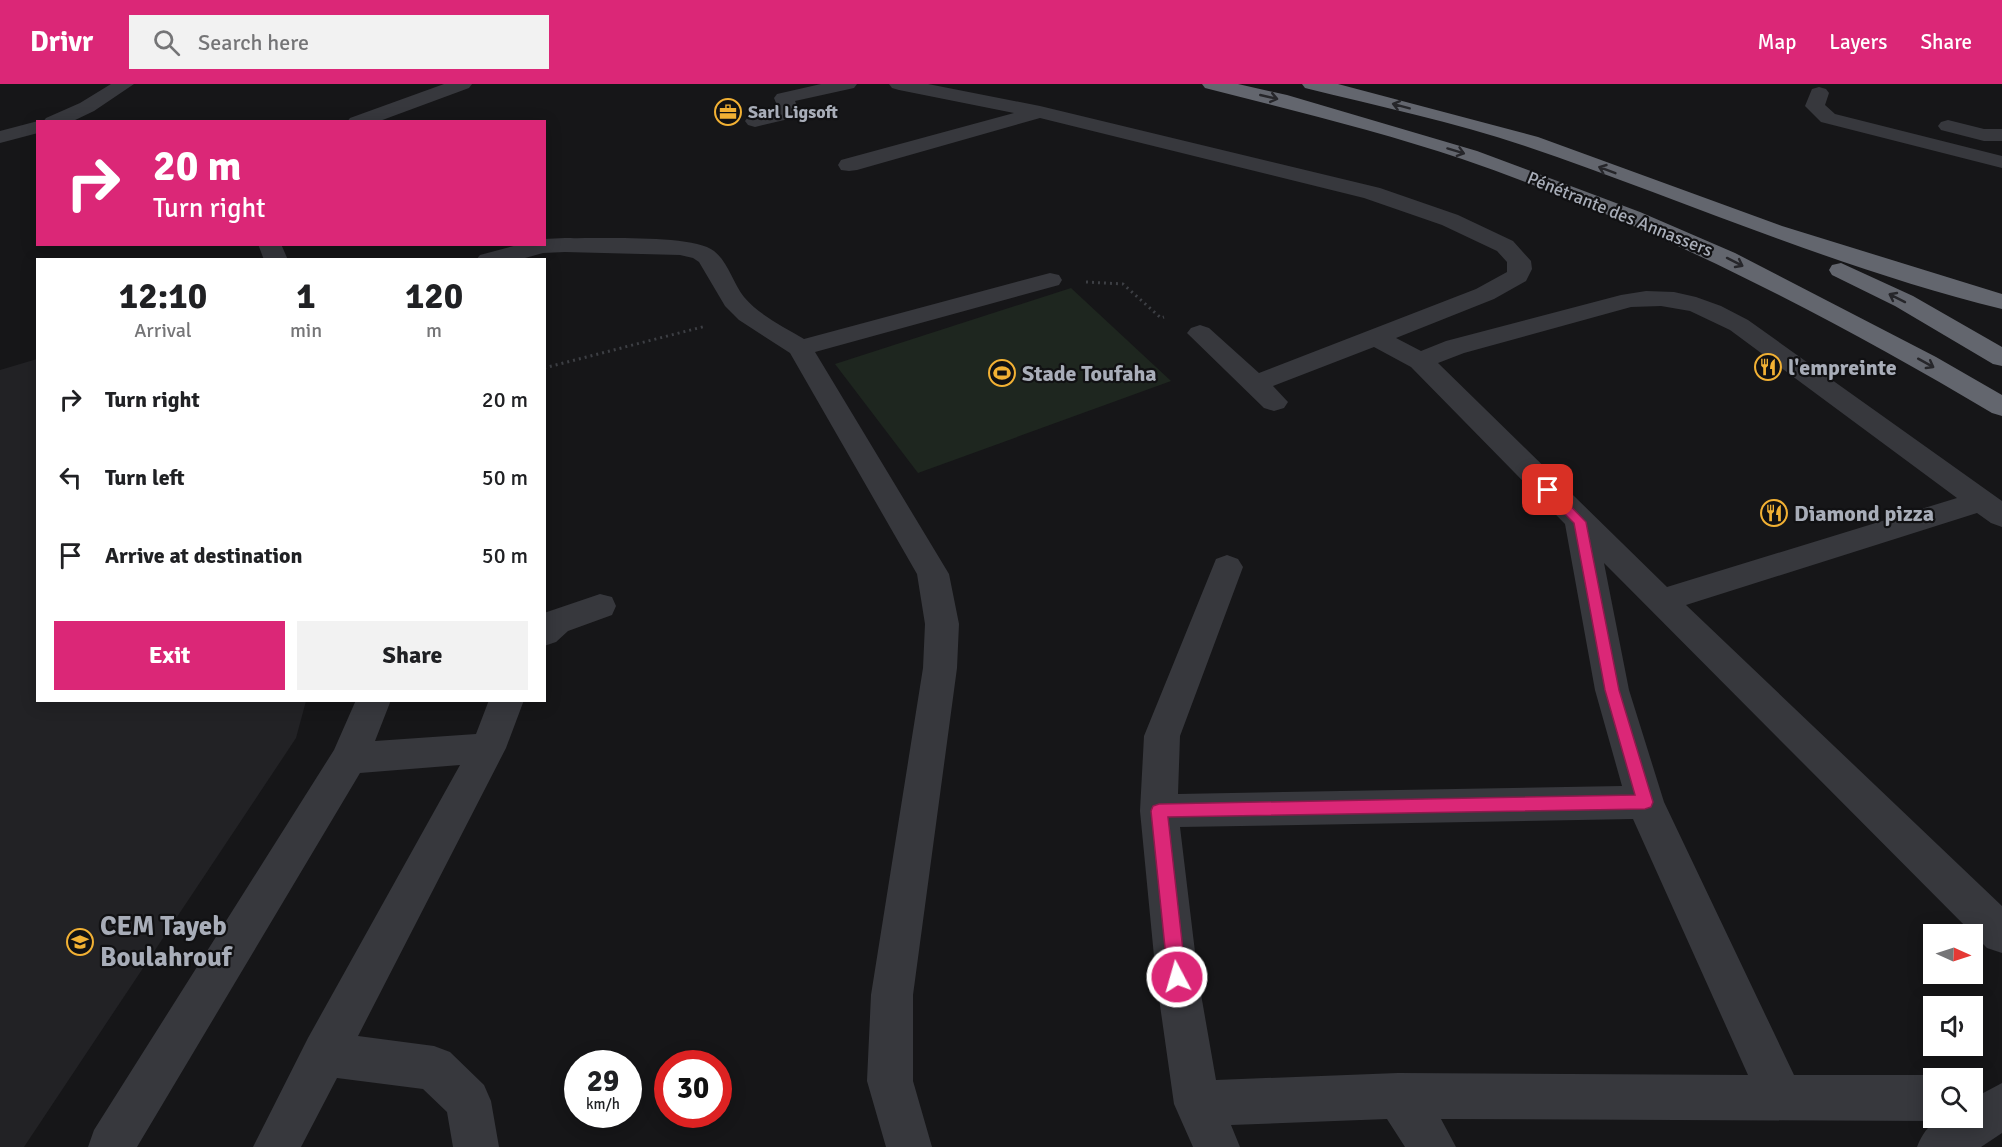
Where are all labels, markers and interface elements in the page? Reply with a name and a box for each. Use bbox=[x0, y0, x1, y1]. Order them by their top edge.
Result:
search box bbox=[129, 15, 549, 69]
text: Drivr bbox=[30, 25, 93, 59]
icon: search bbox=[150, 26, 183, 59]
text: Search here bbox=[198, 29, 309, 56]
text: Map bbox=[1758, 29, 1796, 55]
text: Layers bbox=[1829, 29, 1887, 55]
text: Share bbox=[1920, 29, 1972, 55]
one-way arrow bbox=[1259, 92, 1278, 103]
office icon: Sarl Ligsoft bbox=[713, 97, 743, 127]
one-way arrow bbox=[1392, 99, 1411, 111]
place label: Sarl Ligsoft bbox=[748, 101, 839, 123]
text: 20 m bbox=[153, 141, 242, 192]
icon: right bbox=[54, 144, 132, 222]
one-way arrow bbox=[1446, 146, 1465, 157]
one-way arrow bbox=[1598, 163, 1617, 174]
street label: Pénétrante des Annassers bbox=[1524, 167, 1716, 261]
text: Turn right bbox=[153, 192, 266, 225]
one-way arrow bbox=[1726, 257, 1744, 268]
text: 12:10 bbox=[119, 274, 207, 319]
text: 1 bbox=[296, 274, 316, 319]
text: 120 bbox=[405, 274, 463, 319]
one-way arrow bbox=[1888, 292, 1906, 303]
text: Arrival bbox=[134, 318, 192, 343]
text: min bbox=[290, 318, 322, 343]
text: m bbox=[426, 318, 442, 343]
restaurant icon: l'empreinte bbox=[1753, 352, 1783, 382]
place label: l'empreinte bbox=[1788, 354, 1897, 381]
one-way arrow bbox=[1917, 357, 1934, 369]
sports icon: Stade Toufaha bbox=[987, 358, 1017, 388]
place label: Stade Toufaha bbox=[1022, 360, 1157, 387]
icon: right bbox=[54, 383, 87, 416]
text: Turn right bbox=[105, 386, 200, 413]
text: 20 m bbox=[482, 386, 528, 413]
icon: left bbox=[54, 461, 87, 494]
text: Turn left bbox=[105, 464, 185, 491]
text: 50 m bbox=[482, 464, 528, 491]
pin bbox=[1522, 464, 1573, 515]
icon: arrive bbox=[1531, 473, 1564, 506]
restaurant icon: Diamond pizza bbox=[1759, 498, 1789, 528]
place label: Diamond pizza bbox=[1794, 500, 1934, 527]
icon: arrive bbox=[54, 539, 87, 572]
text: Arrive at destination bbox=[105, 542, 302, 569]
text: 50 m bbox=[482, 542, 528, 569]
button: Exit bbox=[54, 621, 285, 690]
button: Share bbox=[297, 621, 528, 690]
place label: CEM Tayeb Boulahrouf bbox=[100, 910, 233, 974]
north arrow bbox=[1923, 924, 1983, 984]
map controls bbox=[1923, 924, 1983, 1128]
school or university icon: CEM Tayeb Boulahrouf bbox=[65, 927, 95, 957]
position arrow bbox=[1145, 945, 1209, 1009]
button: sound bbox=[1923, 996, 1983, 1056]
speed limit sign: 30 bbox=[654, 1050, 732, 1128]
text: 29 bbox=[587, 1063, 619, 1100]
button: search bbox=[1923, 1068, 1983, 1128]
text: km/h bbox=[586, 1095, 620, 1113]

